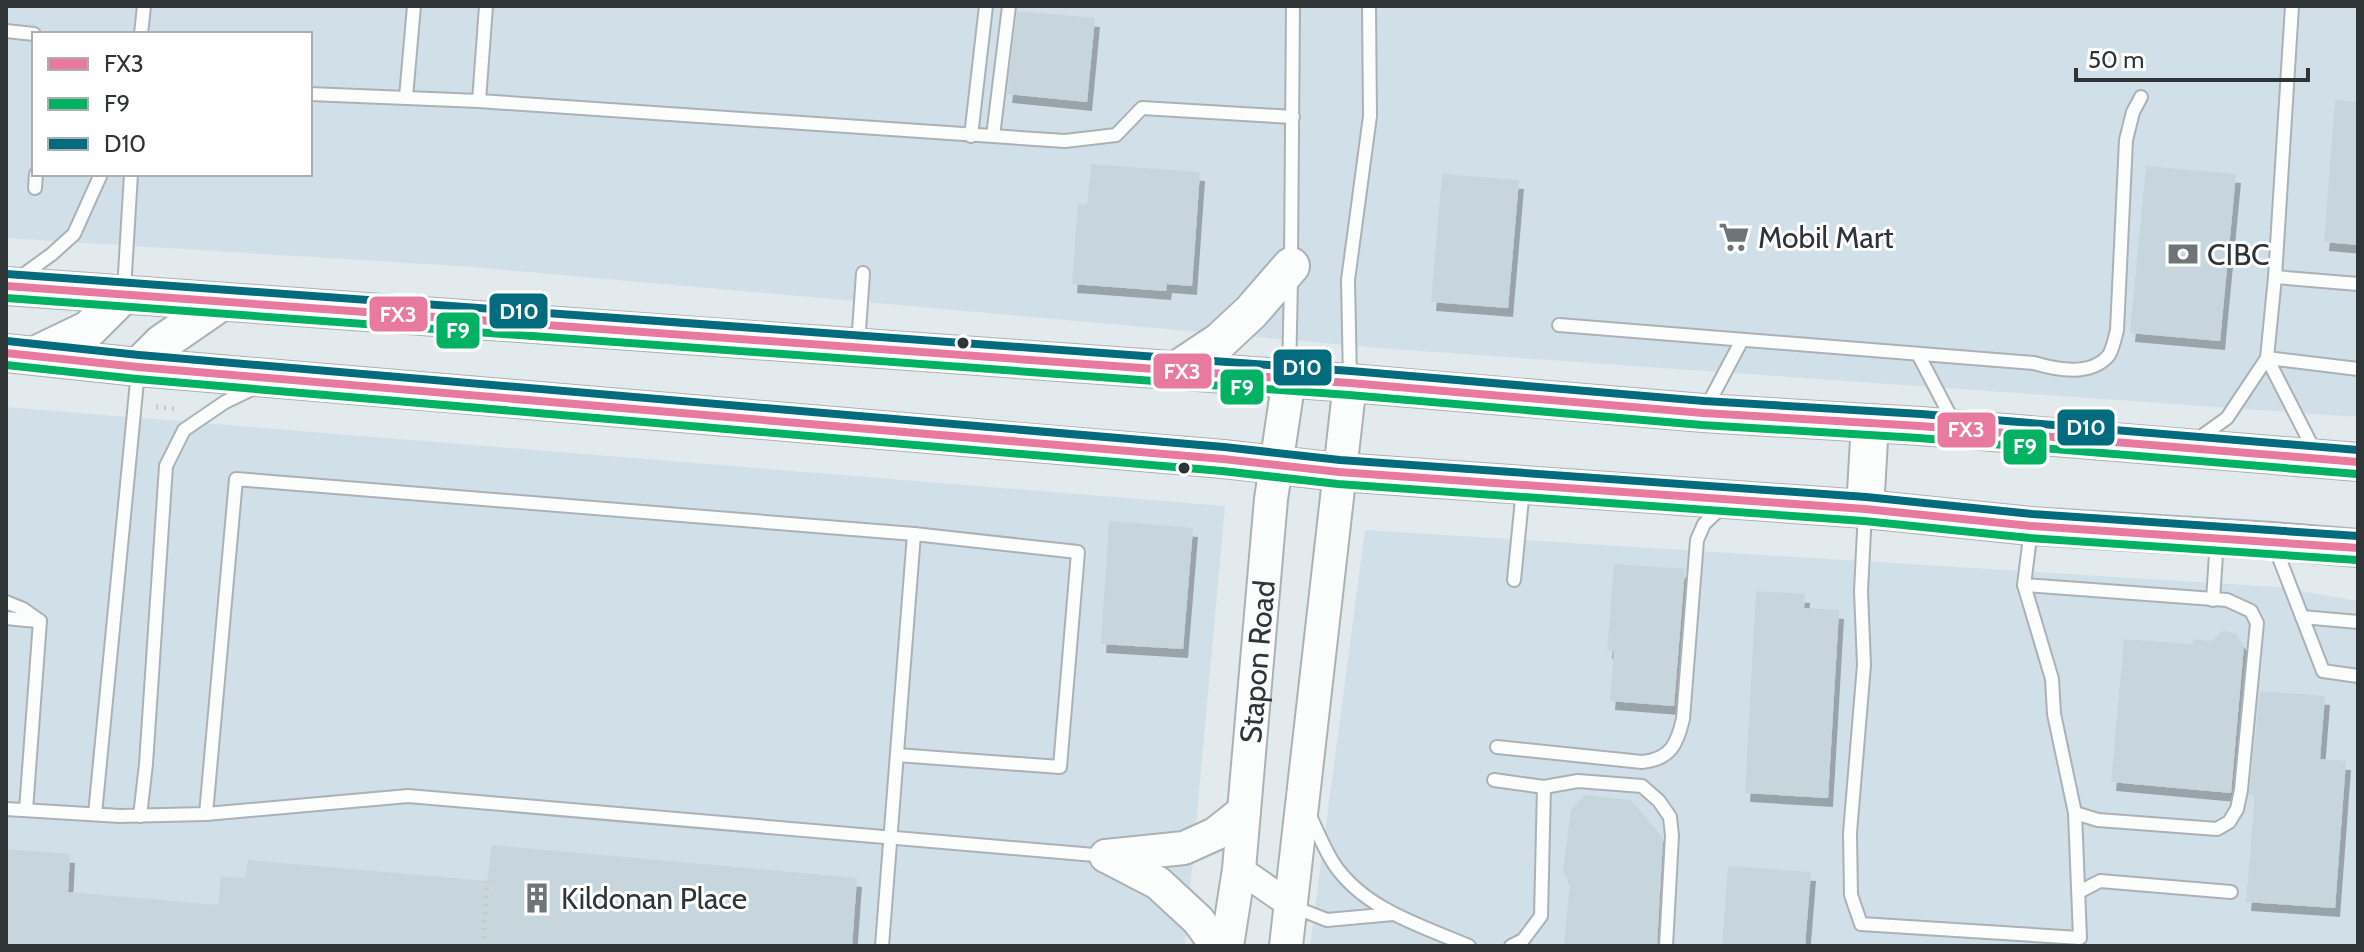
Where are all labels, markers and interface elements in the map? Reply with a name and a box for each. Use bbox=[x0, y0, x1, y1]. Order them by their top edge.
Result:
legend bbox=[32, 32, 312, 176]
scale bar bbox=[2076, 32, 2308, 82]
text: 50 m bbox=[2088, 45, 2144, 74]
text: FX3 bbox=[104, 49, 144, 78]
text: F9 bbox=[104, 89, 130, 118]
text: D10 bbox=[104, 129, 146, 158]
place label: Mobil Mart bbox=[1758, 219, 1894, 256]
supermarket icon: Mobil Mart bbox=[1717, 220, 1751, 254]
place label: CIBC bbox=[2207, 236, 2270, 273]
bank icon: CIBC bbox=[2166, 237, 2200, 271]
line badge: D10 bbox=[488, 292, 549, 330]
line badge: FX3 bbox=[368, 295, 429, 333]
text: D10 bbox=[499, 298, 539, 325]
text: FX3 bbox=[379, 301, 417, 328]
line badge: F9 bbox=[435, 311, 481, 350]
text: F9 bbox=[446, 317, 470, 344]
unlabelled marker bbox=[955, 335, 971, 351]
line badge: D10 bbox=[1272, 348, 1333, 387]
line badge: FX3 bbox=[1152, 352, 1213, 390]
text: D10 bbox=[1282, 354, 1322, 381]
text: FX3 bbox=[1163, 358, 1201, 385]
line badge: F9 bbox=[1219, 368, 1265, 406]
text: F9 bbox=[1230, 374, 1254, 401]
line badge: D10 bbox=[2056, 408, 2116, 447]
line badge: FX3 bbox=[1936, 411, 1997, 449]
text: D10 bbox=[2066, 414, 2106, 441]
text: FX3 bbox=[1947, 416, 1985, 443]
line badge: F9 bbox=[2002, 428, 2048, 466]
text: F9 bbox=[2013, 433, 2037, 460]
unlabelled marker bbox=[1176, 460, 1192, 476]
street label: Stapon Road bbox=[1231, 579, 1282, 745]
place label: Kildonan Place bbox=[561, 880, 747, 917]
building icon: Kildonan Place bbox=[520, 881, 554, 915]

